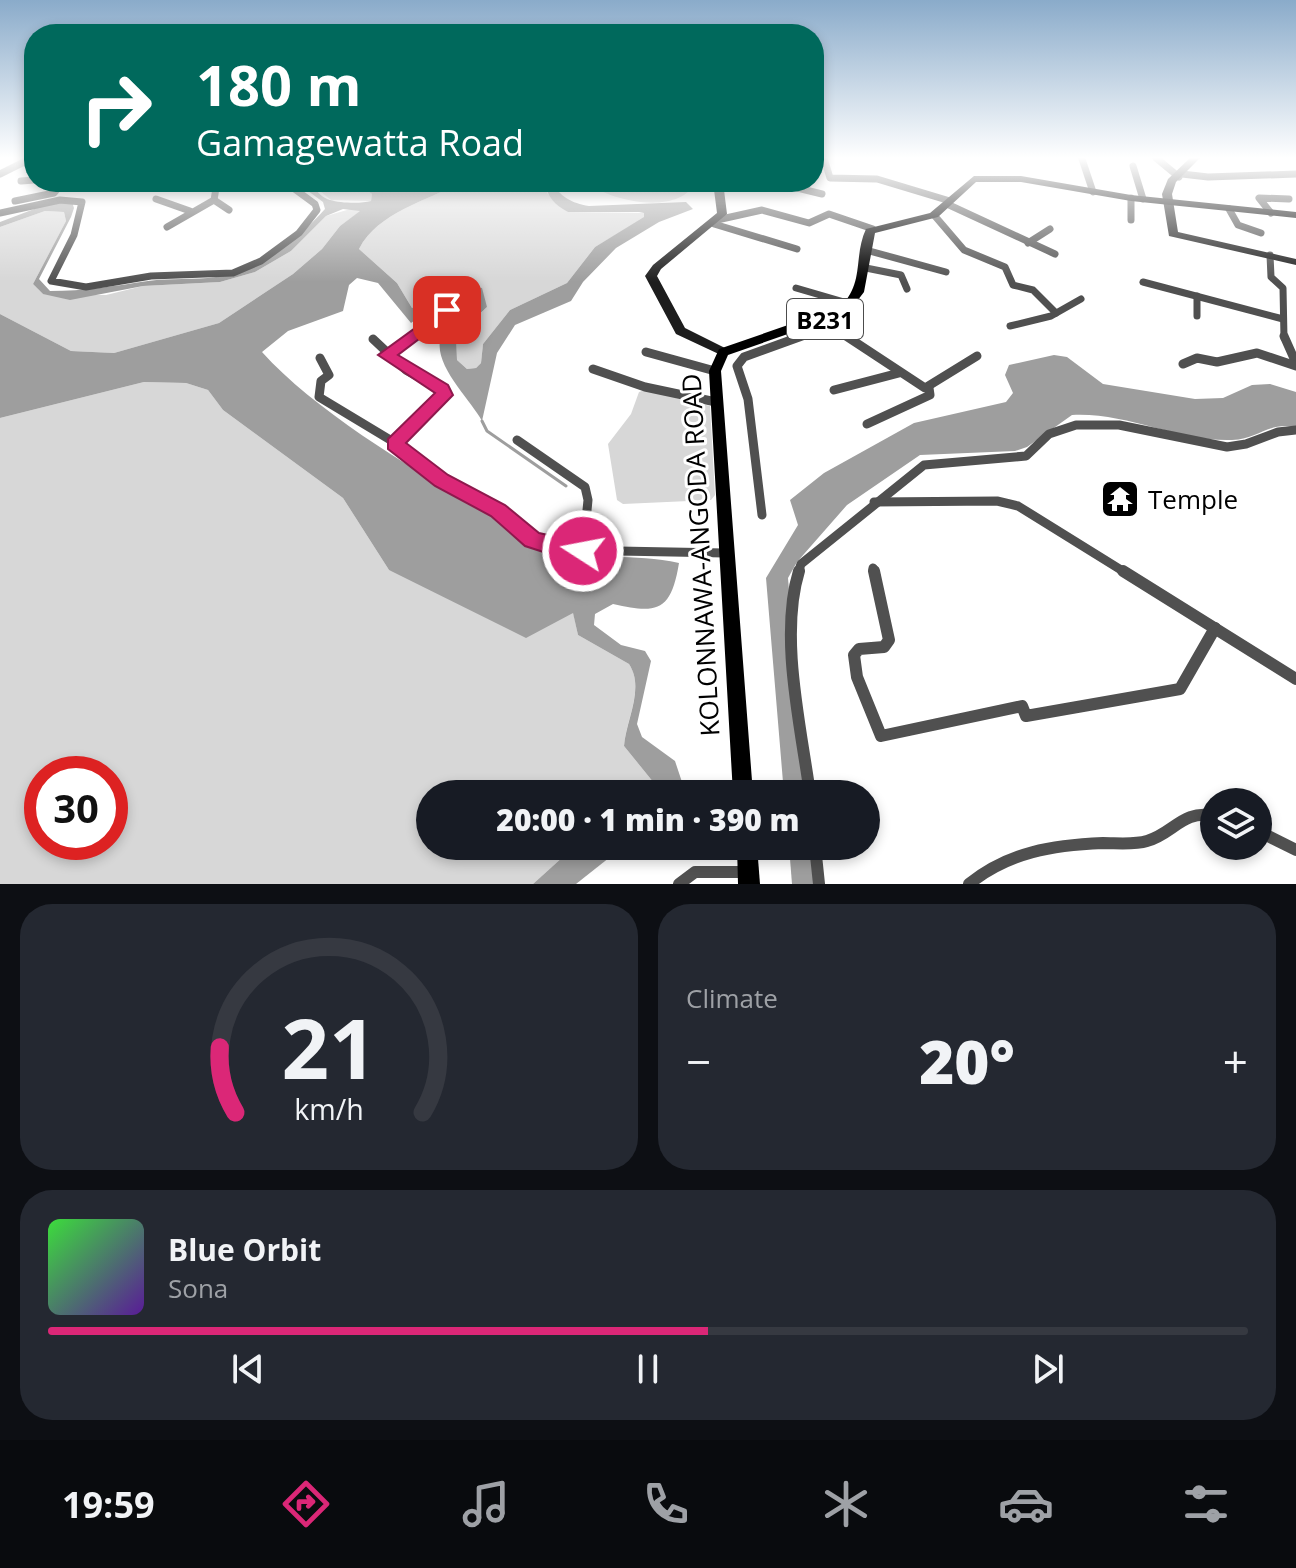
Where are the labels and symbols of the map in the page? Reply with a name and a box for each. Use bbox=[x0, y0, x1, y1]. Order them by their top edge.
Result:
pin bbox=[413, 276, 481, 344]
road number: B231 bbox=[787, 299, 863, 339]
street label: KOLONNAWA-ANGODA ROAD bbox=[673, 373, 727, 737]
temple icon: Temple bbox=[1099, 478, 1141, 520]
place label: Temple bbox=[1148, 481, 1238, 517]
position arrow bbox=[541, 509, 625, 593]
speed limit sign: 30 bbox=[24, 756, 128, 860]

